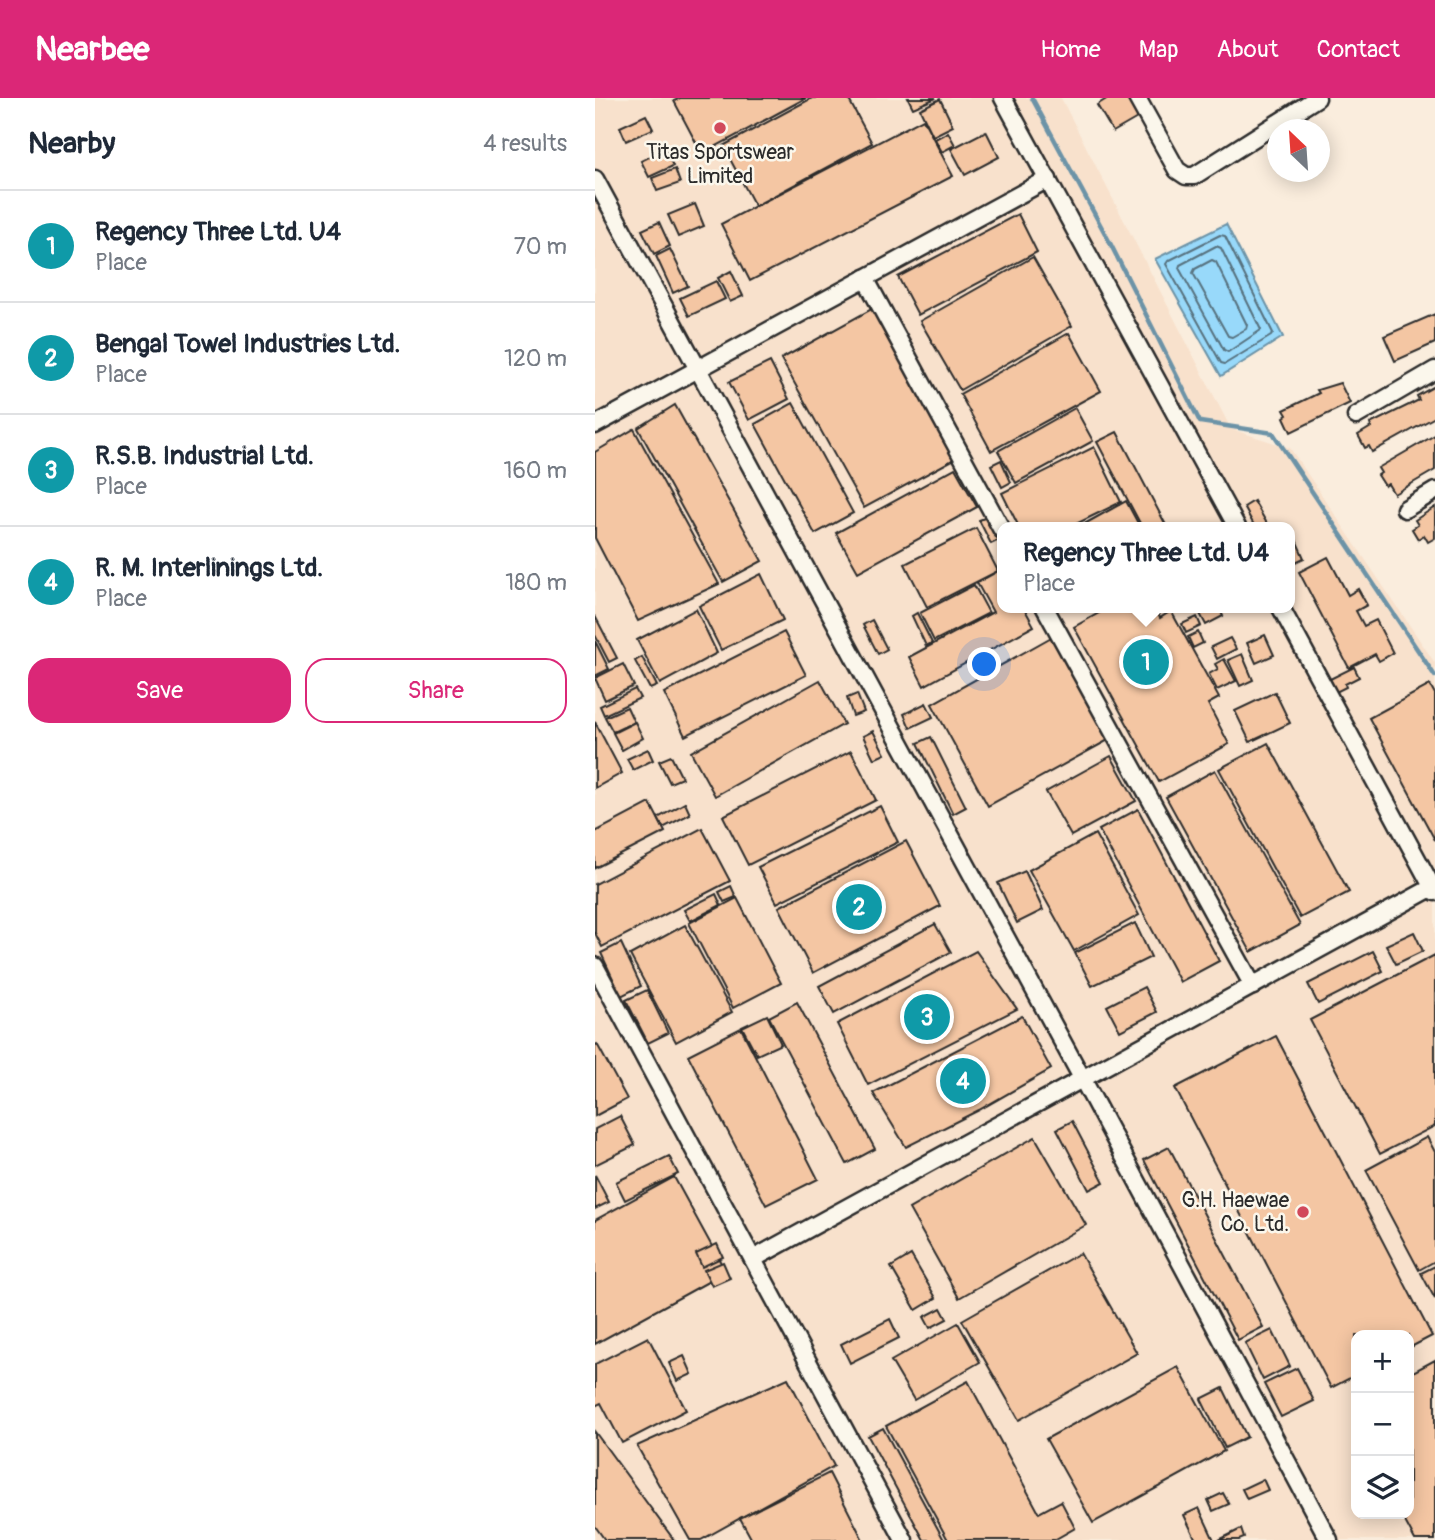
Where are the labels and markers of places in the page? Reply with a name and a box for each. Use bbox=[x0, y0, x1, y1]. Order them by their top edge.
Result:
marker: Titas Sportswear Limited bbox=[712, 120, 728, 136]
place label: Titas Sportswear Limited bbox=[646, 139, 795, 190]
pin: 1 bbox=[1123, 636, 1169, 688]
pin: 2 bbox=[836, 881, 882, 933]
pin: 3 bbox=[904, 991, 950, 1043]
pin: 4 bbox=[940, 1055, 986, 1107]
place label: G.H. Haewae Co. Ltd. bbox=[1182, 1187, 1290, 1238]
marker: G.H. Haewae Co. Ltd. bbox=[1295, 1204, 1311, 1220]

